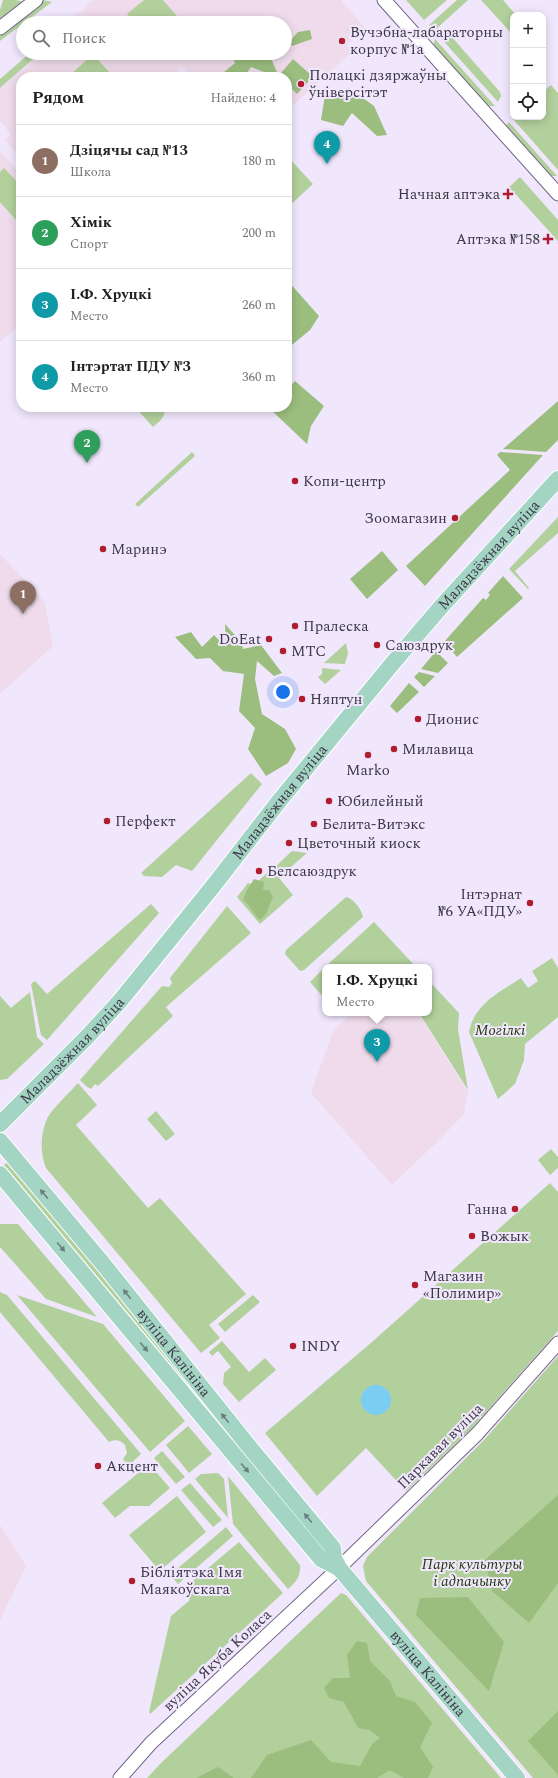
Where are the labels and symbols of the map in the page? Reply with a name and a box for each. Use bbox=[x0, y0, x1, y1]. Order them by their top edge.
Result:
place label: Вучэбна-лабараторны корпус №1а bbox=[350, 21, 503, 61]
marker: Вучэбна-лабараторны корпус №1а bbox=[337, 36, 347, 46]
place label: Полацкі дзяржаўны ўніверсітэт bbox=[308, 64, 446, 104]
marker: Полацкі дзяржаўны ўніверсітэт bbox=[296, 79, 306, 89]
pin: 4 bbox=[314, 131, 340, 164]
place label: Начная аптэка bbox=[398, 183, 501, 206]
marker: Начная аптэка bbox=[503, 189, 513, 199]
place label: Аптэка №158 bbox=[456, 228, 540, 251]
marker: Аптэка №158 bbox=[543, 234, 553, 244]
pin: 2 bbox=[74, 430, 100, 463]
place label: Копи-центр bbox=[303, 470, 386, 493]
marker: Копи-центр bbox=[290, 476, 300, 486]
street label: Маладзёжная вуліца bbox=[433, 494, 546, 615]
place label: Зоомагазин bbox=[364, 507, 447, 530]
marker: Зоомагазин bbox=[450, 513, 460, 523]
place label: Маринэ bbox=[111, 538, 167, 561]
marker: Маринэ bbox=[98, 544, 108, 554]
pin: 1 bbox=[10, 581, 36, 614]
place label: Пралеска bbox=[303, 615, 369, 638]
marker: Пралеска bbox=[290, 621, 300, 631]
place label: DoEat bbox=[219, 628, 261, 651]
marker: DoEat bbox=[264, 634, 274, 644]
place label: Саюздрук bbox=[385, 634, 453, 657]
place label: МТС bbox=[291, 640, 326, 663]
marker: Саюздрук bbox=[372, 640, 382, 650]
marker: МТС bbox=[278, 646, 288, 656]
your location bbox=[273, 682, 293, 702]
place label: Няптун bbox=[310, 688, 362, 711]
marker: Няптун bbox=[297, 694, 307, 704]
place label: Дионис bbox=[426, 708, 479, 731]
marker: Дионис bbox=[413, 714, 423, 724]
place label: Милавица bbox=[402, 738, 474, 761]
street label: Маладзёжная вуліца bbox=[227, 739, 334, 865]
marker: Милавица bbox=[389, 744, 399, 754]
marker: Marko bbox=[363, 750, 373, 760]
place label: Marko bbox=[346, 759, 390, 782]
place label: Юбилейный bbox=[337, 790, 423, 813]
marker: Юбилейный bbox=[324, 796, 334, 806]
place label: Перфект bbox=[115, 810, 176, 833]
place label: Белита-Витэкс bbox=[322, 813, 426, 836]
marker: Перфект bbox=[102, 816, 112, 826]
marker: Белита-Витэкс bbox=[309, 819, 319, 829]
place label: Цветочный киоск bbox=[297, 832, 421, 855]
marker: Цветочный киоск bbox=[284, 838, 294, 848]
place label: Белсаюздрук bbox=[267, 860, 357, 883]
marker: Белсаюздрук bbox=[254, 866, 264, 876]
place label: Інтэрнат №6 УА«ПДУ» bbox=[438, 883, 523, 923]
marker: Інтэрнат №6 УА«ПДУ» bbox=[525, 898, 535, 908]
street label: Маладзёжная вуліца bbox=[15, 991, 131, 1110]
park label: Могілкі bbox=[475, 1019, 525, 1042]
pin: 3 bbox=[364, 1029, 390, 1062]
one-way arrow bbox=[39, 1189, 48, 1199]
place label: Ганна bbox=[466, 1198, 508, 1221]
marker: Ганна bbox=[510, 1204, 520, 1214]
place label: Вожык bbox=[480, 1225, 529, 1248]
marker: Вожык bbox=[467, 1231, 477, 1241]
one-way arrow bbox=[56, 1242, 65, 1252]
place label: Магазин «Полимир» bbox=[423, 1265, 501, 1305]
marker: Магазин «Полимир» bbox=[410, 1280, 420, 1290]
one-way arrow bbox=[123, 1288, 131, 1299]
street label: вуліца Калініна bbox=[131, 1304, 217, 1403]
place label: INDY bbox=[301, 1335, 341, 1358]
one-way arrow bbox=[140, 1341, 149, 1352]
marker: INDY bbox=[288, 1341, 298, 1351]
street label: Паркавая вуліца bbox=[392, 1398, 489, 1495]
one-way arrow bbox=[221, 1412, 230, 1423]
place label: Акцент bbox=[106, 1455, 158, 1478]
marker: Акцент bbox=[93, 1461, 103, 1471]
one-way arrow bbox=[241, 1463, 250, 1473]
one-way arrow bbox=[304, 1513, 313, 1523]
park label: Парк культуры і адпачынку bbox=[422, 1553, 522, 1593]
place label: Бібліятэка Імя Маякоўскага bbox=[140, 1561, 242, 1601]
marker: Бібліятэка Імя Маякоўскага bbox=[127, 1576, 137, 1586]
street label: вуліца Якуба Коласа bbox=[158, 1603, 277, 1717]
street label: вуліца Калініна bbox=[384, 1625, 472, 1723]

